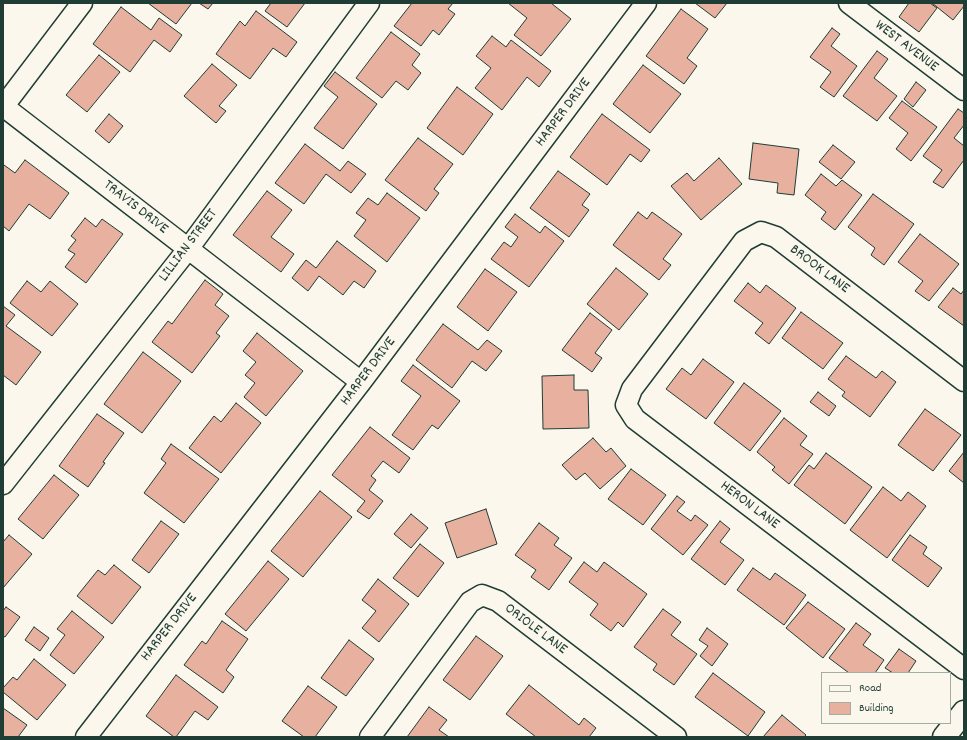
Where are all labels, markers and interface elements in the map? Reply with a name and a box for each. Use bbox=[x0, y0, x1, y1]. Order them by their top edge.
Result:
street label: WEST AVENUE bbox=[871, 17, 941, 77]
street label: HARPER DRIVE bbox=[532, 75, 596, 151]
street label: TRAVIS DRIVE bbox=[99, 177, 171, 239]
street label: LILLIAN STREET bbox=[156, 206, 222, 286]
street label: BROOK LANE bbox=[785, 242, 853, 298]
street label: HARPER DRIVE bbox=[337, 334, 401, 410]
street label: HERON LANE bbox=[716, 478, 782, 534]
street label: HARPER DRIVE bbox=[138, 590, 202, 666]
street label: ORIOLE LANE bbox=[500, 601, 570, 659]
legend bbox=[821, 672, 951, 724]
text: Road bbox=[859, 680, 881, 697]
text: Building bbox=[859, 700, 894, 717]

